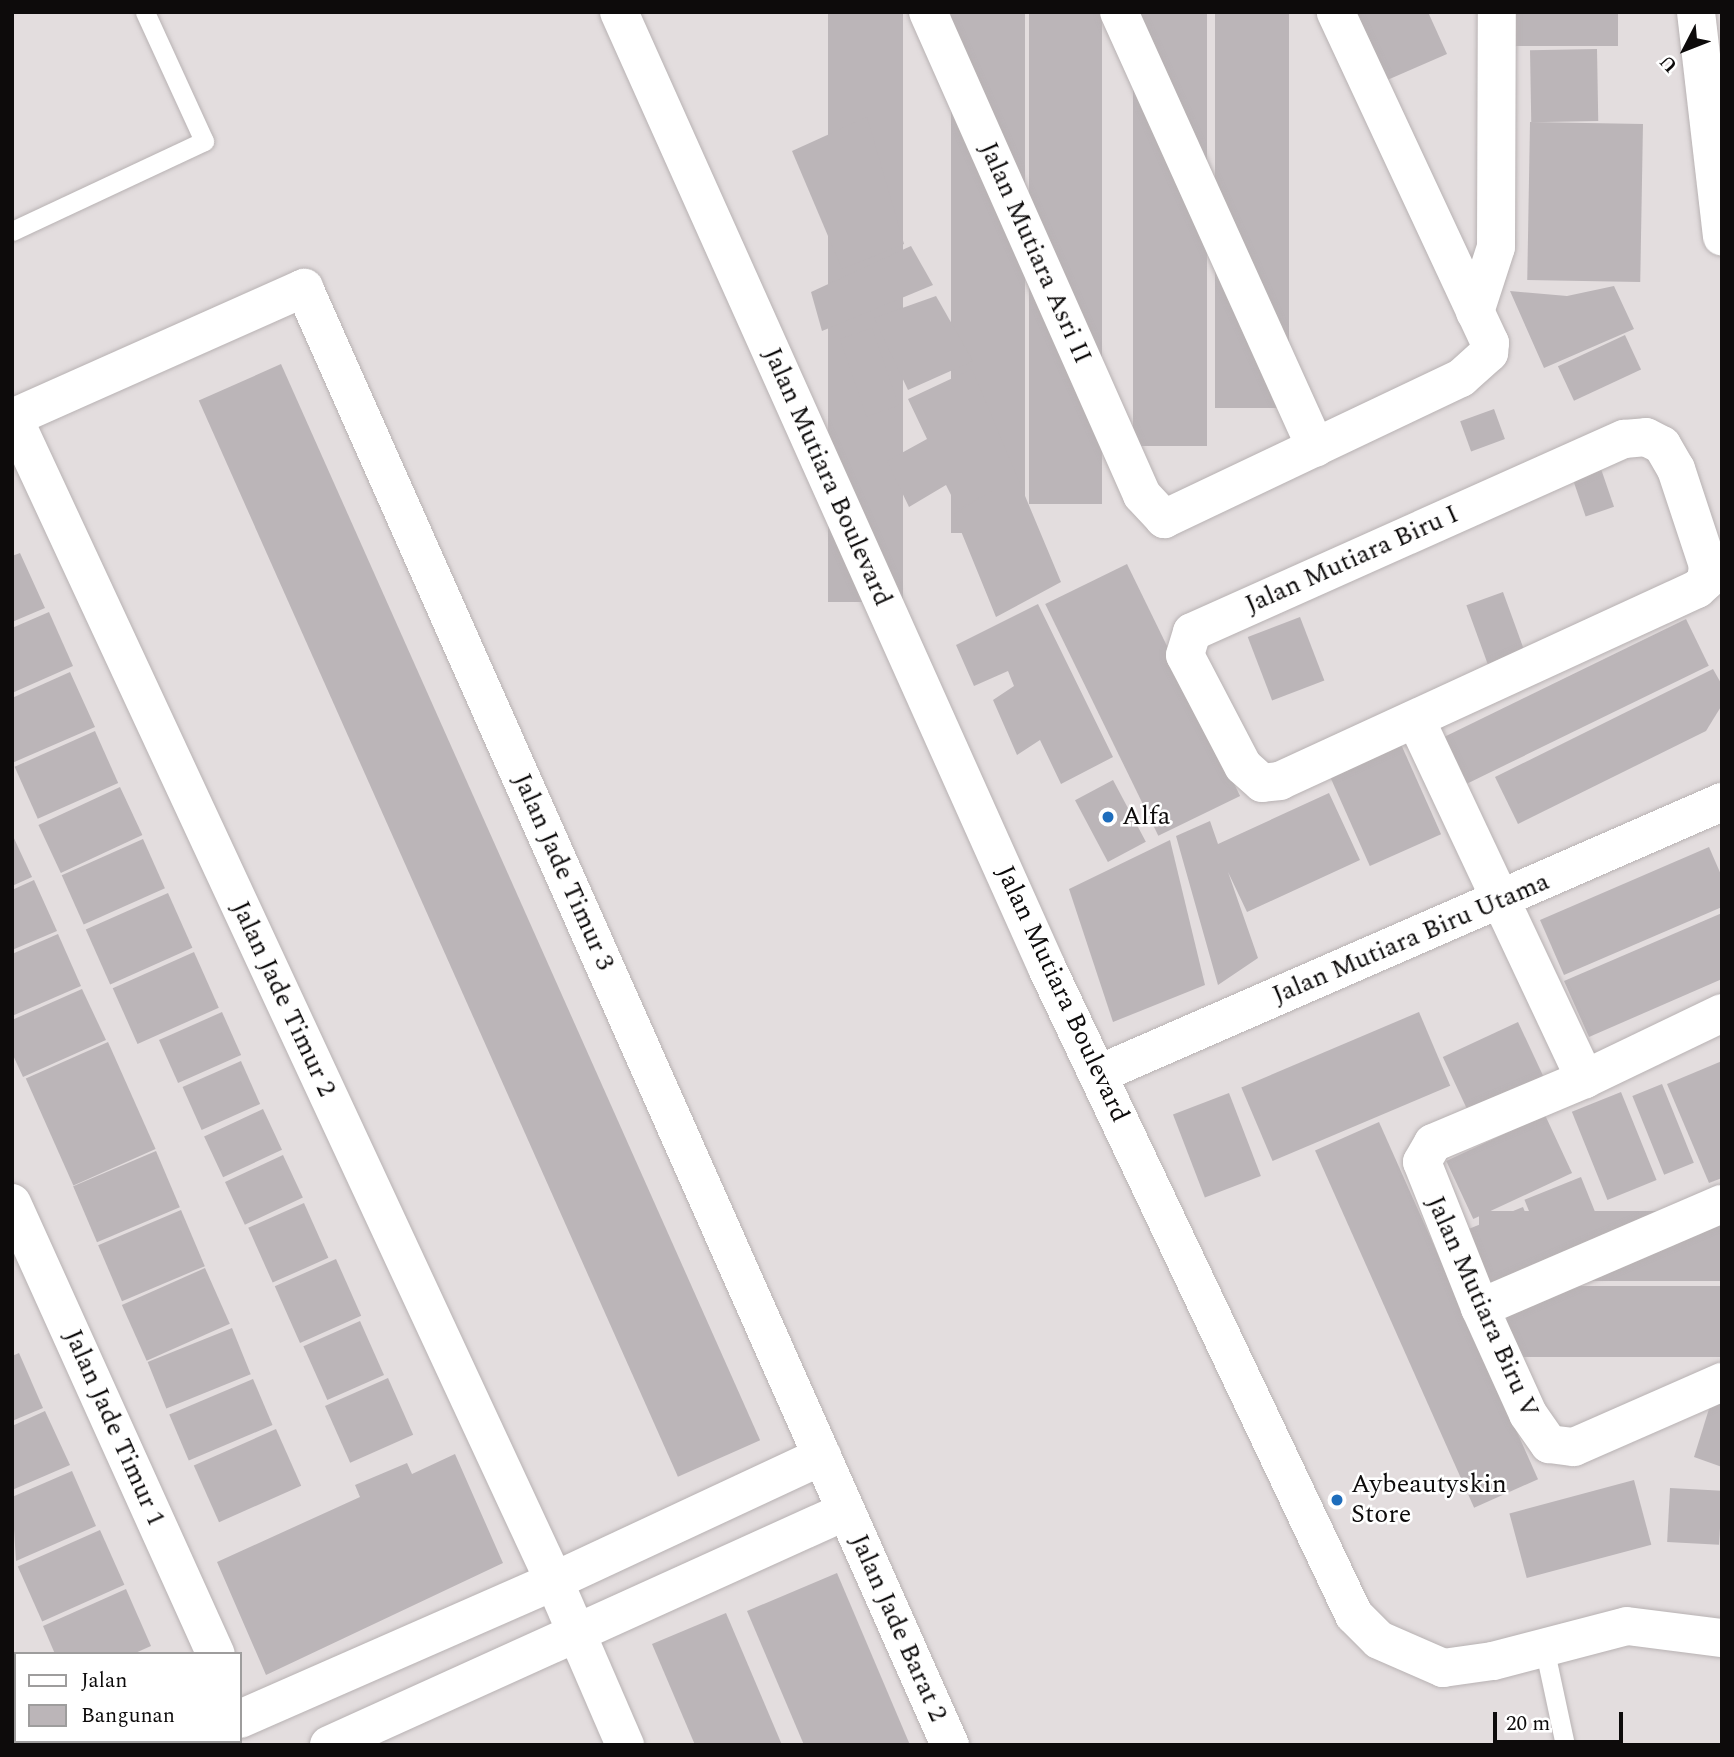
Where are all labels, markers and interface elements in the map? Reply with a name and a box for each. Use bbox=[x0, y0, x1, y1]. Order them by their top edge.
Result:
north arrow bbox=[1650, 14, 1720, 84]
text: U bbox=[1653, 48, 1685, 79]
street label: Jalan Mutiara Asri II bbox=[972, 137, 1098, 369]
street label: Jalan Mutiara Boulevard bbox=[756, 343, 898, 611]
street label: Jalan Mutiara Biru I bbox=[1241, 499, 1463, 621]
street label: Jalan Jade Timur 3 bbox=[506, 769, 620, 975]
place label: Alfa bbox=[1122, 801, 1170, 833]
marker: Alfa bbox=[1100, 809, 1116, 825]
street label: Jalan Mutiara Boulevard bbox=[989, 861, 1135, 1127]
street label: Jalan Mutiara Biru Utama bbox=[1268, 867, 1554, 1011]
street label: Jalan Jade Timur 2 bbox=[224, 896, 342, 1102]
street label: Jalan Mutiara Biru V bbox=[1419, 1191, 1545, 1423]
street label: Jalan Jade Timur 1 bbox=[57, 1325, 171, 1531]
place label: Aybeautyskin Store bbox=[1351, 1469, 1507, 1530]
marker: Aybeautyskin Store bbox=[1329, 1492, 1345, 1508]
street label: Jalan Jade Barat 2 bbox=[843, 1530, 953, 1726]
legend bbox=[14, 1652, 242, 1743]
text: Jalan bbox=[81, 1665, 127, 1697]
scale bar bbox=[1496, 1698, 1626, 1742]
text: Bangunan bbox=[81, 1700, 175, 1732]
text: 20 m bbox=[1506, 1708, 1550, 1740]

